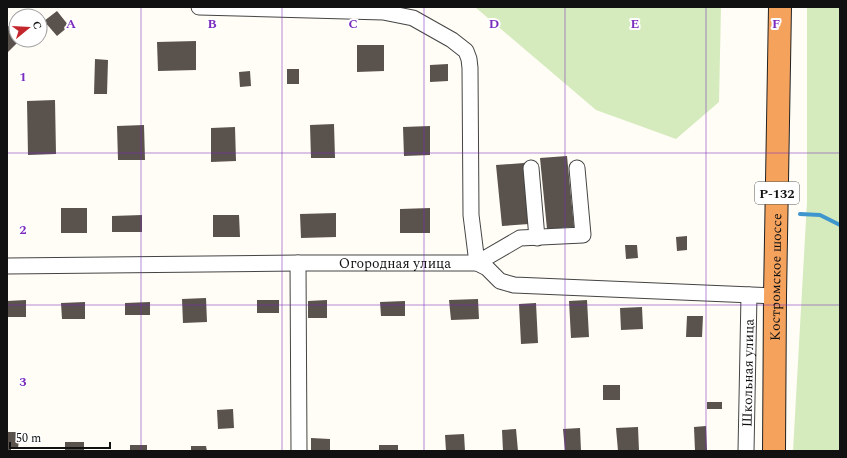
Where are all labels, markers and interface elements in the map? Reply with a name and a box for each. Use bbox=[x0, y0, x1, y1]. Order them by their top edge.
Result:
north arrow bbox=[8, 8, 48, 48]
text: A bbox=[66, 14, 76, 34]
text: B bbox=[207, 14, 217, 34]
text: C bbox=[348, 14, 358, 34]
text: D bbox=[489, 14, 499, 34]
text: E bbox=[631, 14, 640, 34]
text: F bbox=[772, 14, 780, 34]
text: С bbox=[28, 19, 46, 32]
text: 1 bbox=[19, 67, 27, 87]
road number: Р-132 bbox=[755, 182, 799, 204]
street label: Костромское шоссе bbox=[765, 213, 787, 341]
text: 2 bbox=[19, 220, 27, 240]
street label: Огородная улица bbox=[339, 253, 451, 274]
street label: Школьная улица bbox=[736, 318, 760, 427]
text: 3 bbox=[19, 372, 27, 392]
scale bar bbox=[10, 424, 110, 450]
text: 50 m bbox=[16, 429, 41, 448]

